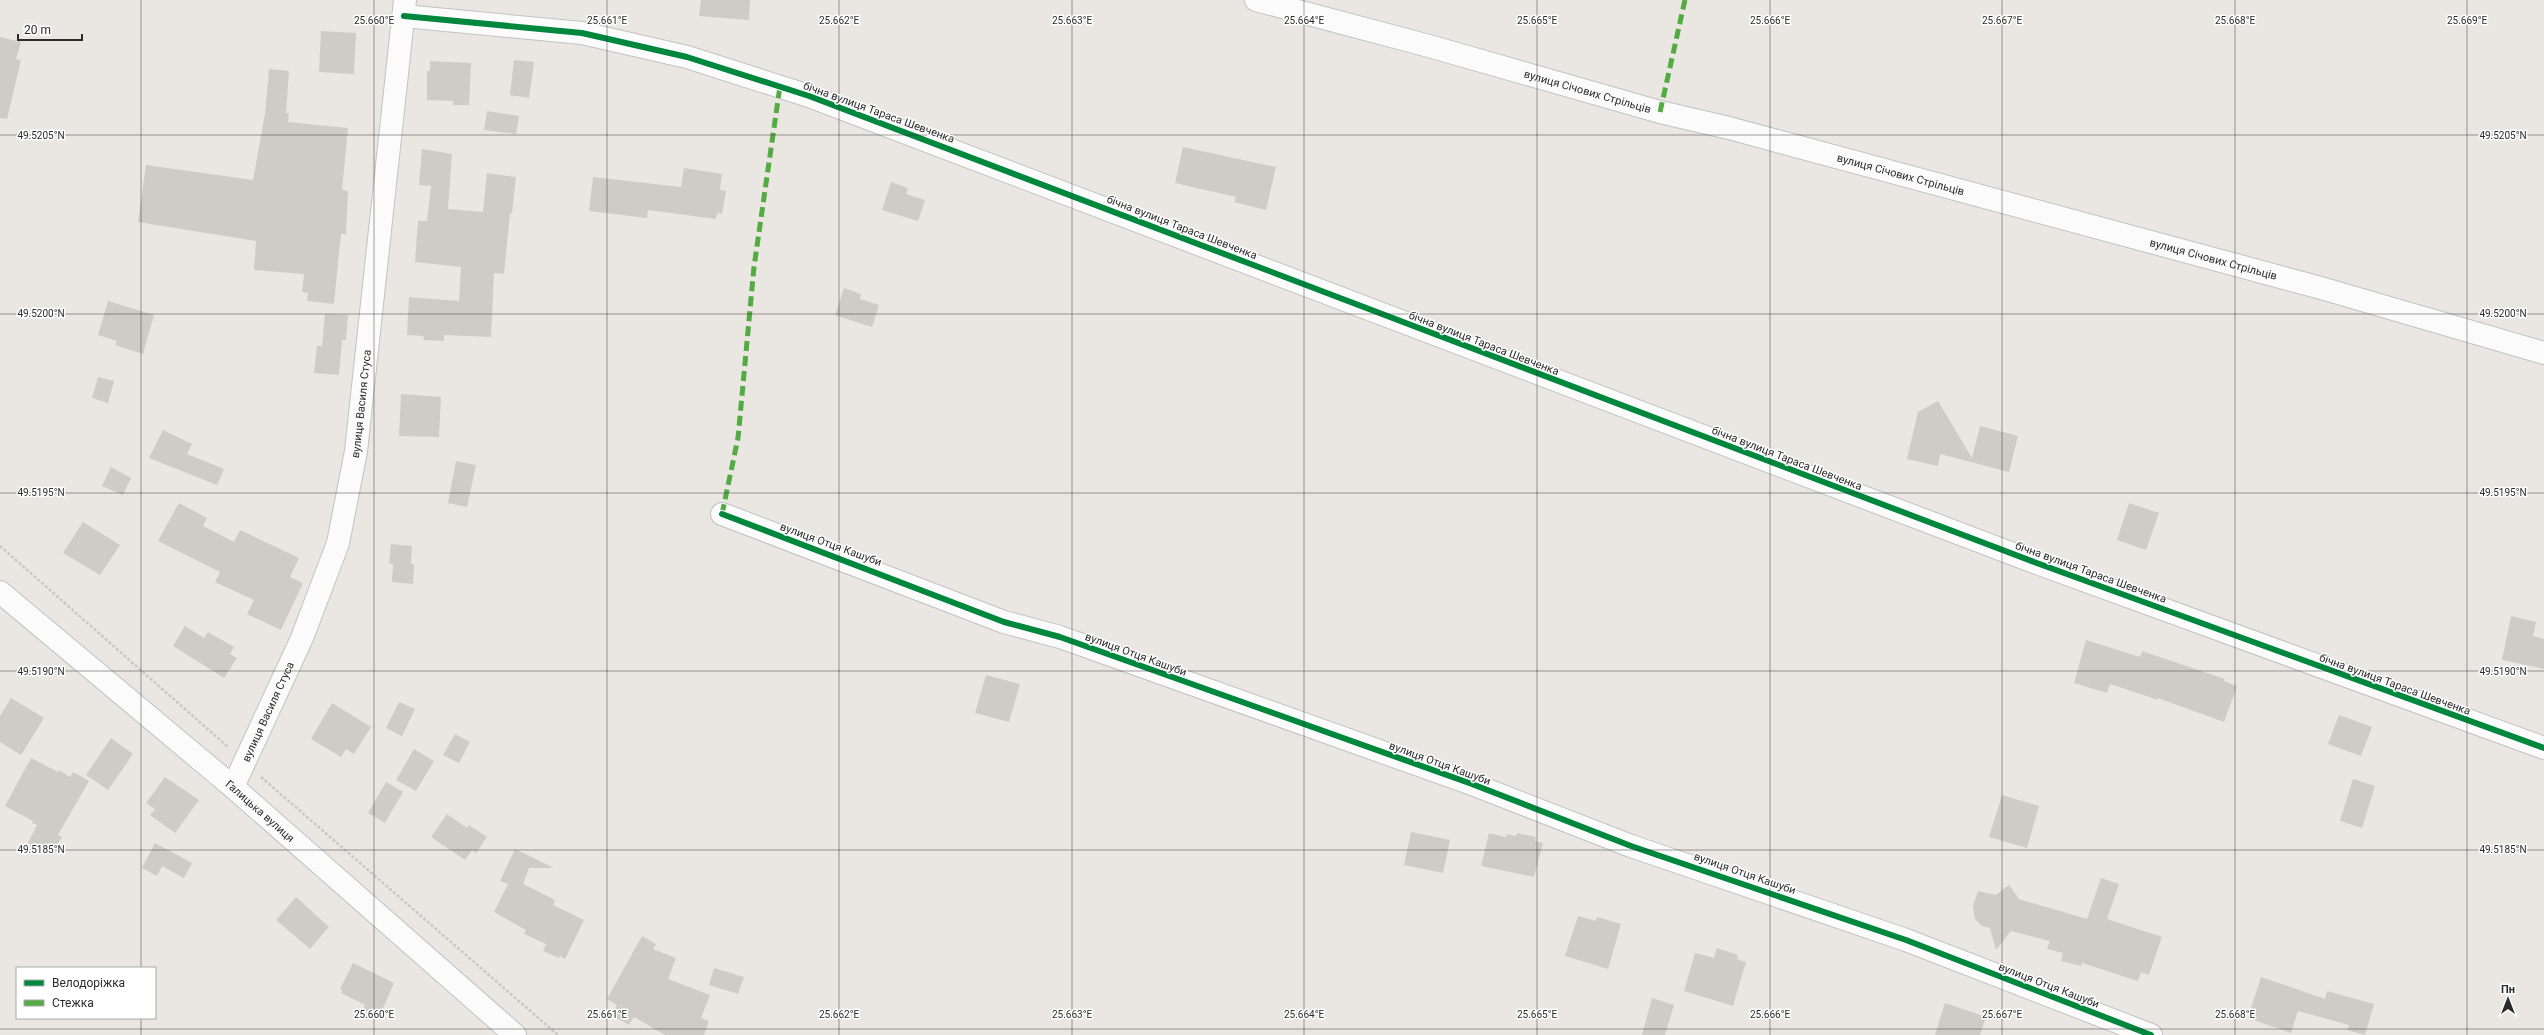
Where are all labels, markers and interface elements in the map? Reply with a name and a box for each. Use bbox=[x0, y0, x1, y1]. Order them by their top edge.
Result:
text: 25.660°E bbox=[354, 15, 394, 26]
text: 25.661°E bbox=[587, 15, 627, 26]
text: 25.662°E bbox=[819, 15, 859, 26]
text: 25.663°E bbox=[1052, 15, 1092, 26]
text: 25.664°E bbox=[1284, 15, 1324, 26]
text: 25.665°E bbox=[1517, 15, 1557, 26]
text: 25.666°E bbox=[1750, 15, 1790, 26]
text: 25.667°E bbox=[1982, 15, 2022, 26]
text: 25.668°E bbox=[2215, 15, 2255, 26]
text: 25.669°E bbox=[2447, 15, 2487, 26]
scale bar bbox=[18, 16, 82, 42]
text: 20 m bbox=[24, 23, 51, 37]
street label: вулиця Січових Стрільців bbox=[1522, 67, 1653, 116]
street label: бічна вулиця Тараса Шевченка bbox=[801, 79, 956, 146]
text: 49.5205°N bbox=[17, 130, 65, 141]
text: 49.5205°N bbox=[2479, 130, 2527, 141]
street label: вулиця Січових Стрільців bbox=[1835, 151, 1966, 198]
street label: бічна вулиця Тараса Шевченка bbox=[1105, 193, 1259, 262]
street label: вулиця Січових Стрільців bbox=[2148, 236, 2279, 283]
text: 49.5200°N bbox=[17, 308, 65, 319]
text: 49.5200°N bbox=[2479, 308, 2527, 319]
street label: бічна вулиця Тараса Шевченка bbox=[1407, 309, 1561, 378]
street label: вулиця Василя Стуса bbox=[349, 349, 374, 459]
street label: бічна вулиця Тараса Шевченка bbox=[1710, 424, 1864, 493]
text: 49.5195°N bbox=[17, 487, 65, 498]
text: 49.5195°N bbox=[2479, 487, 2527, 498]
street label: вулиця Отця Кашуби bbox=[778, 520, 883, 569]
street label: бічна вулиця Тараса Шевченка bbox=[2013, 539, 2168, 606]
street label: вулиця Отця Кашуби bbox=[1083, 630, 1188, 679]
street label: бічна вулиця Тараса Шевченка bbox=[2317, 651, 2472, 718]
street label: вулиця Василя Стуса bbox=[240, 660, 297, 764]
text: 49.5190°N bbox=[17, 666, 65, 677]
text: 49.5190°N bbox=[2479, 666, 2527, 677]
street label: вулиця Отця Кашуби bbox=[1387, 739, 1492, 788]
street label: Галицька вулиця bbox=[223, 778, 297, 845]
text: 49.5185°N bbox=[17, 844, 65, 855]
text: 49.5185°N bbox=[2479, 844, 2527, 855]
street label: вулиця Отця Кашуби bbox=[1692, 850, 1798, 897]
street label: вулиця Отця Кашуби bbox=[1997, 960, 2101, 1011]
legend bbox=[16, 967, 156, 1019]
text: Велодоріжка bbox=[52, 976, 125, 990]
north arrow bbox=[2488, 979, 2528, 1019]
text: Пн bbox=[2501, 983, 2515, 996]
text: Стежка bbox=[52, 996, 94, 1010]
text: 25.660°E bbox=[354, 1009, 394, 1020]
text: 25.661°E bbox=[587, 1009, 627, 1020]
text: 25.662°E bbox=[819, 1009, 859, 1020]
text: 25.663°E bbox=[1052, 1009, 1092, 1020]
text: 25.664°E bbox=[1284, 1009, 1324, 1020]
text: 25.665°E bbox=[1517, 1009, 1557, 1020]
text: 25.666°E bbox=[1750, 1009, 1790, 1020]
text: 25.667°E bbox=[1982, 1009, 2022, 1020]
text: 25.668°E bbox=[2215, 1009, 2255, 1020]

